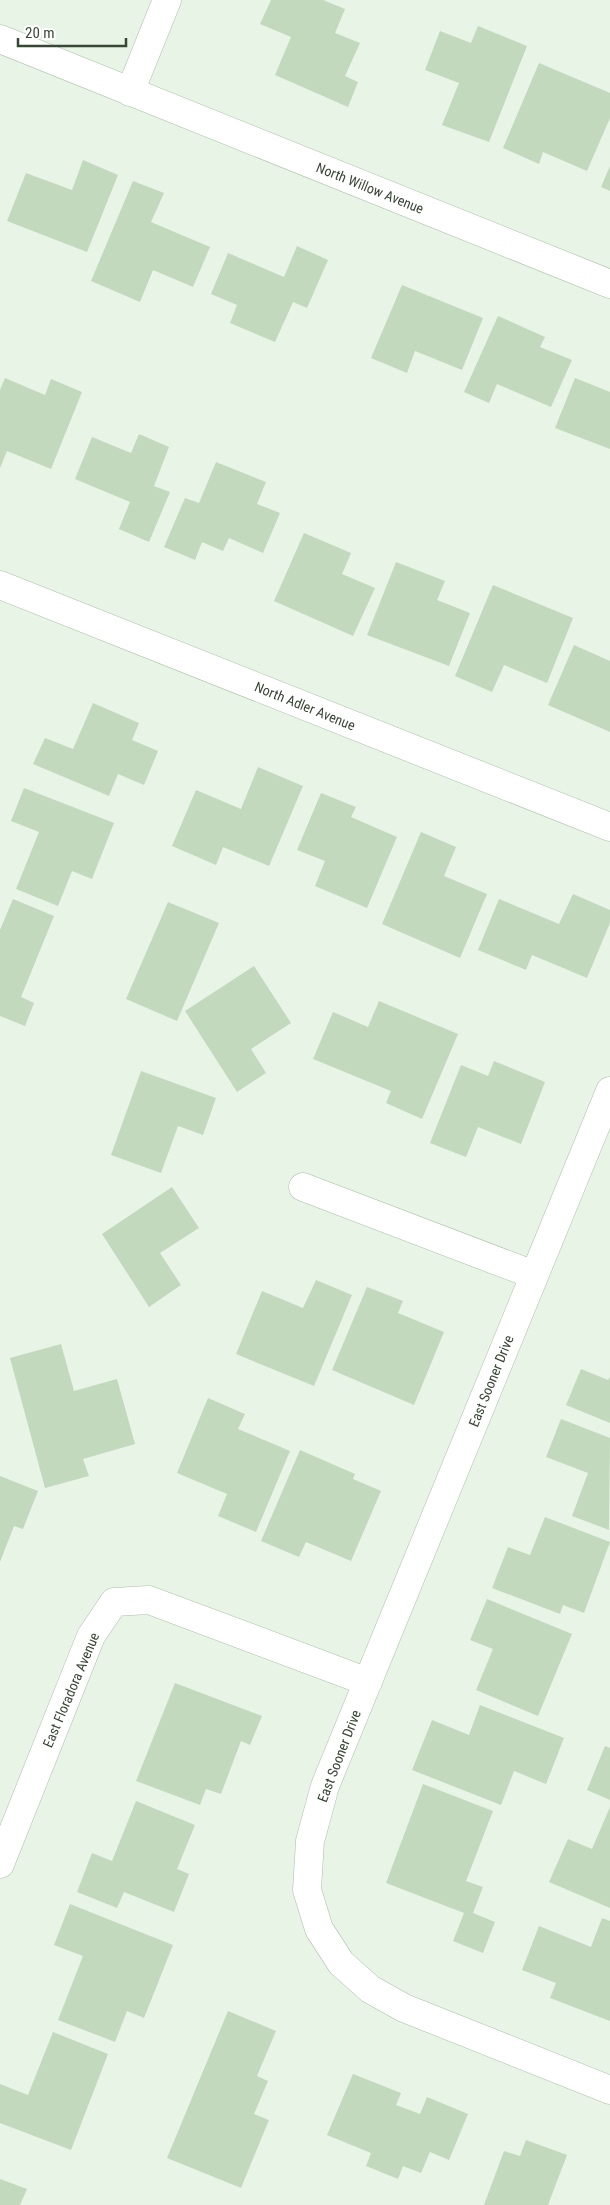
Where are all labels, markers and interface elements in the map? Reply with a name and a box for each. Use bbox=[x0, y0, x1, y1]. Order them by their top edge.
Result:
scale bar bbox=[18, 15, 125, 47]
text: 20 m bbox=[25, 24, 55, 42]
street label: North Willow Avenue bbox=[314, 159, 426, 217]
street label: North Adler Avenue bbox=[252, 679, 358, 734]
street label: East Sooner Drive bbox=[465, 1332, 517, 1429]
street label: East Floradora Avenue bbox=[40, 1630, 103, 1750]
street label: East Sooner Drive bbox=[314, 1707, 364, 1804]

